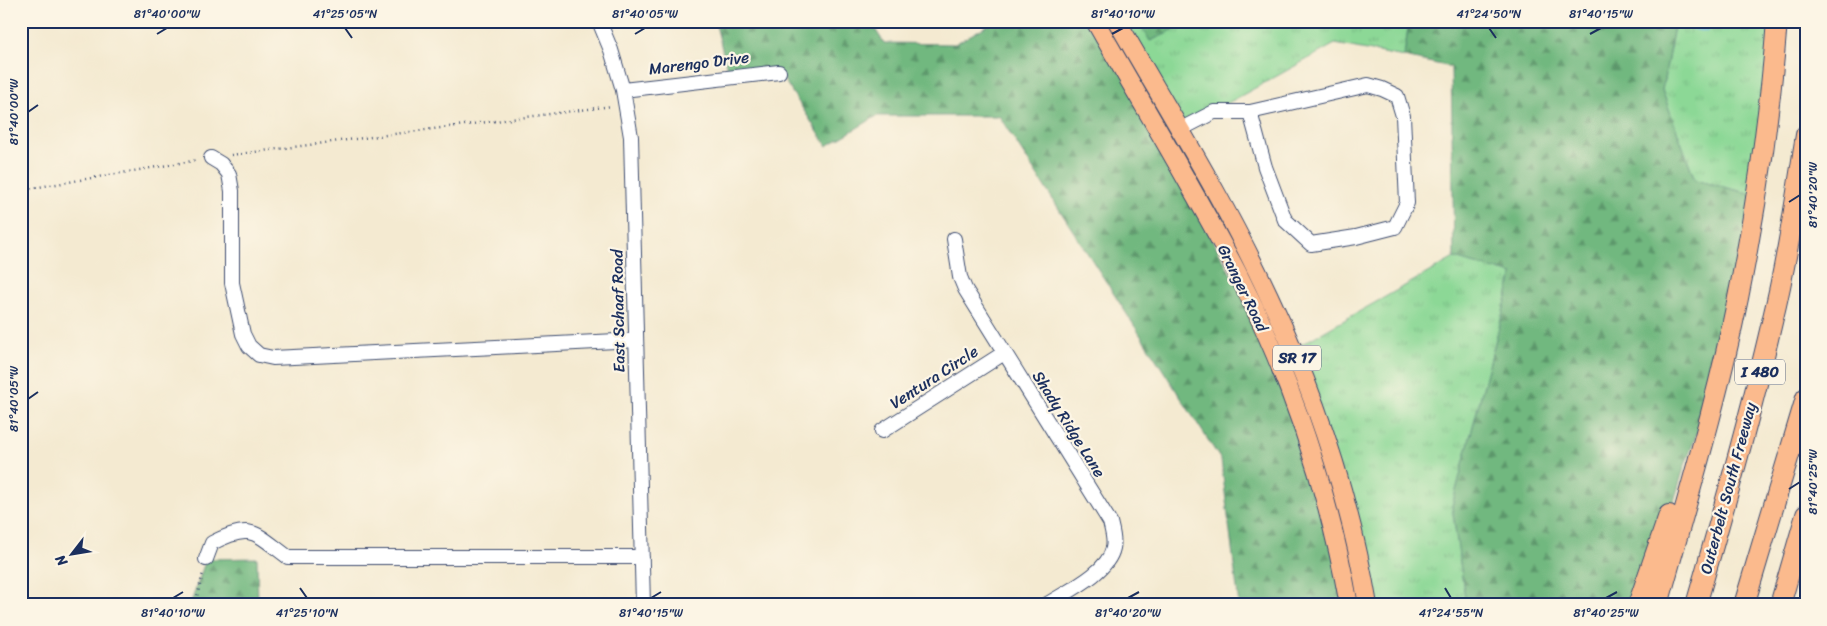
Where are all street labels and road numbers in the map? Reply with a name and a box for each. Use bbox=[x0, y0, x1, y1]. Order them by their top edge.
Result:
street label: Marengo Drive bbox=[647, 42, 751, 84]
street label: Granger Road bbox=[1209, 239, 1277, 338]
street label: East Schaaf Road bbox=[602, 248, 634, 373]
street label: Ventura Circle bbox=[884, 337, 984, 417]
road number: SR 17 bbox=[1273, 346, 1321, 370]
road number: I 480 bbox=[1735, 360, 1785, 384]
street label: Shady Ridge Lane bbox=[1024, 365, 1114, 483]
street label: Outerbelt South Freeway bbox=[1691, 398, 1765, 577]

